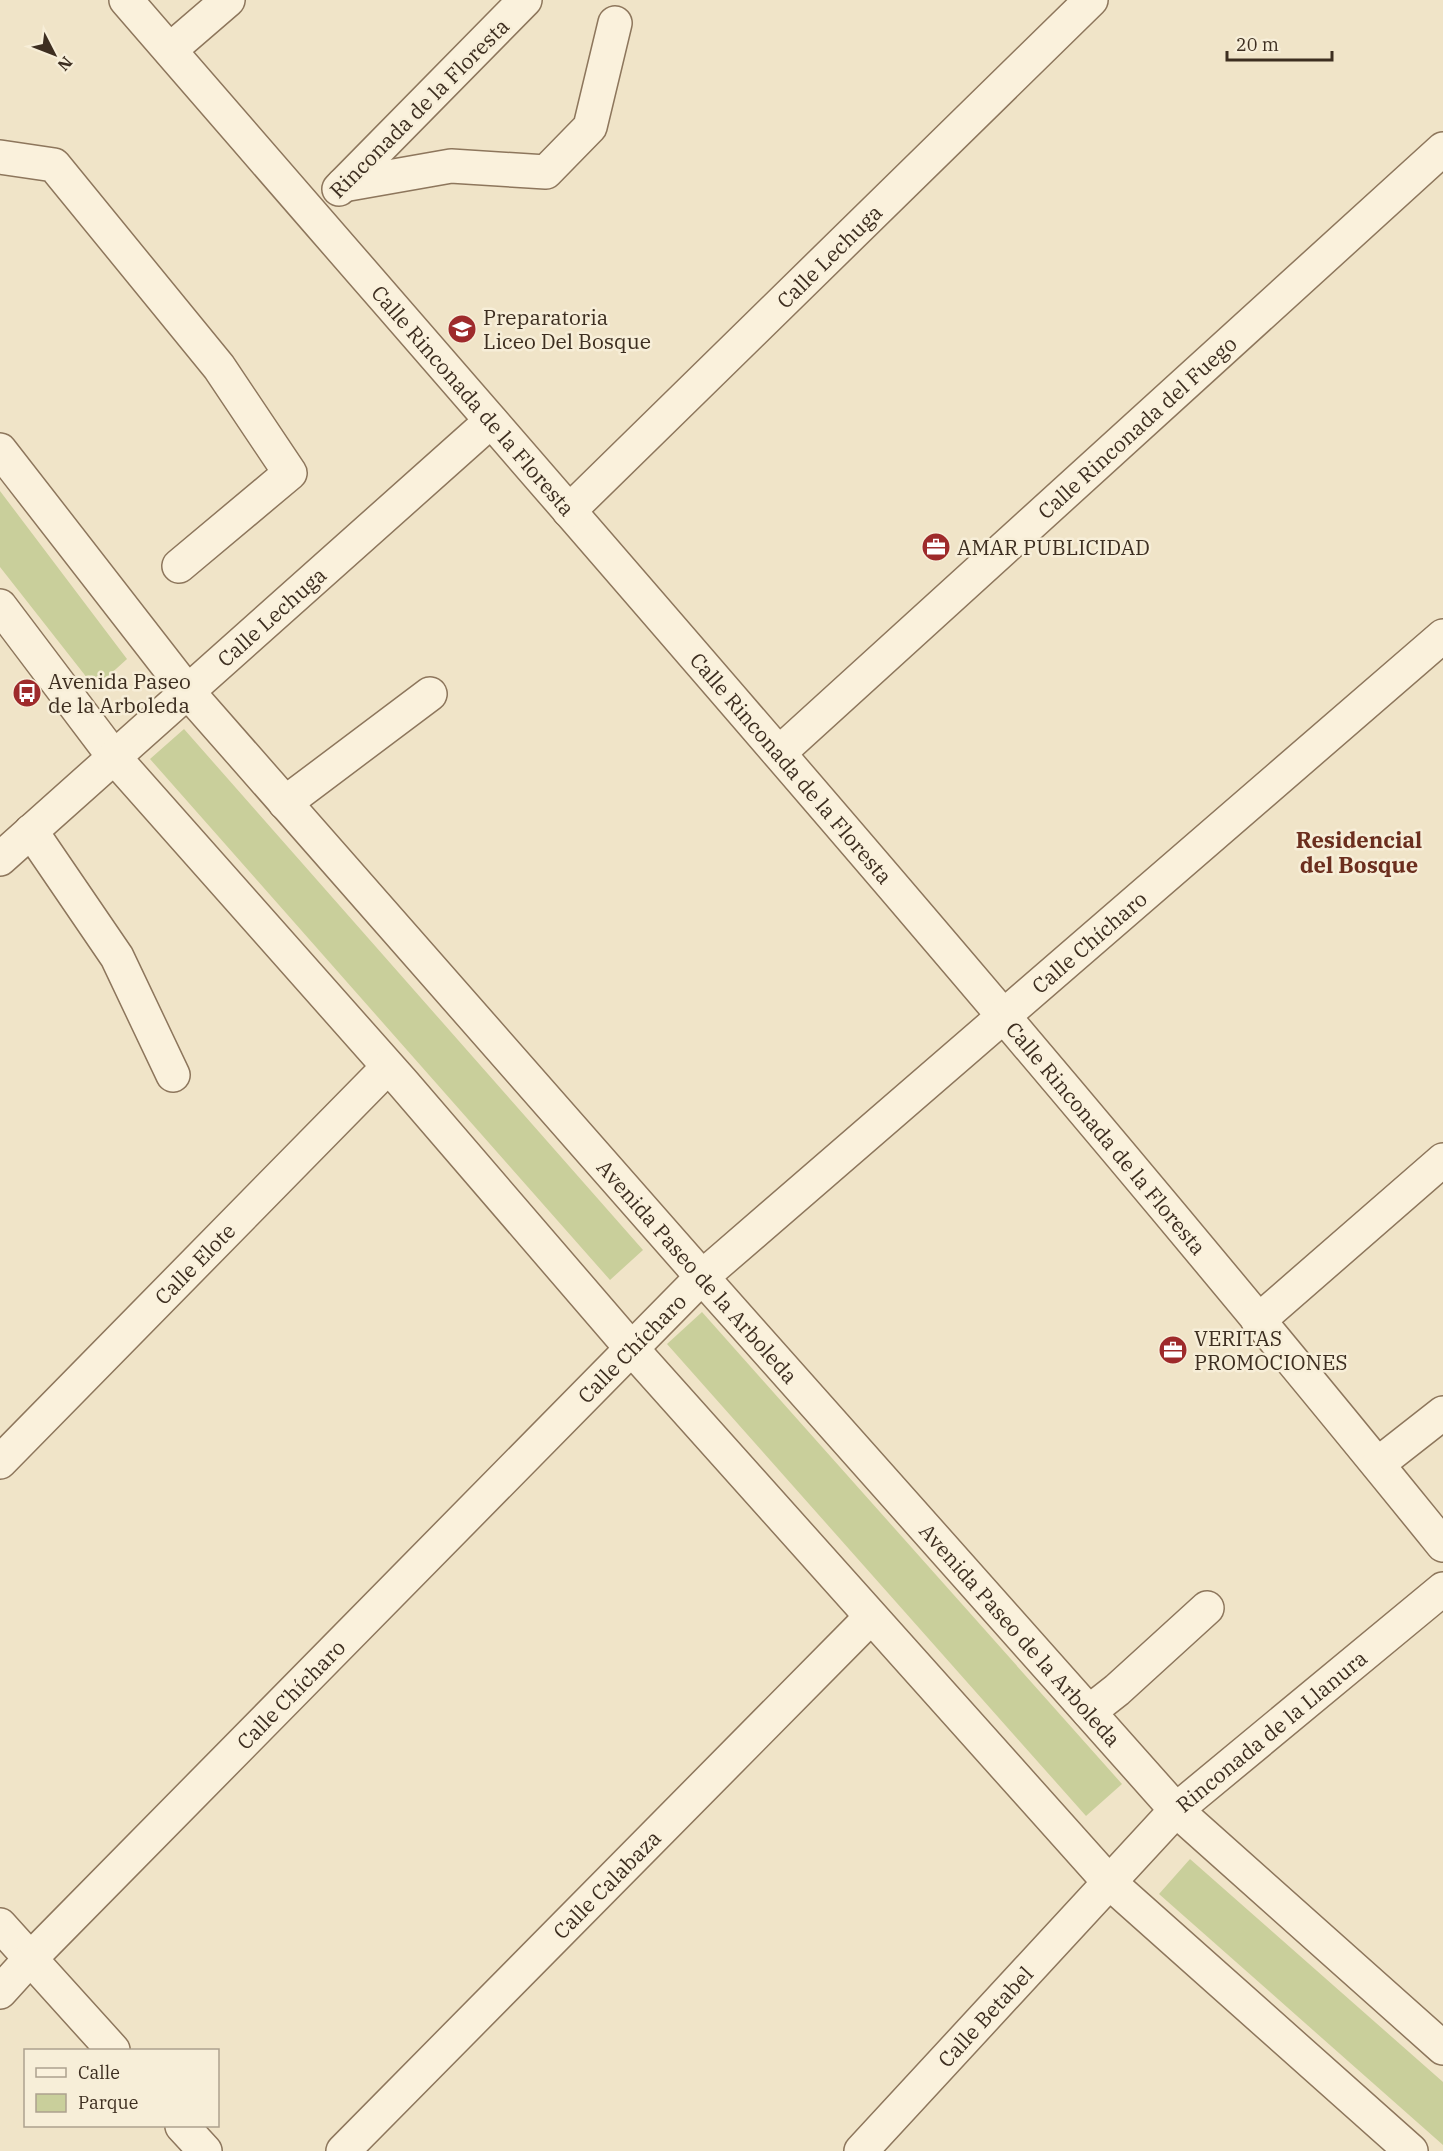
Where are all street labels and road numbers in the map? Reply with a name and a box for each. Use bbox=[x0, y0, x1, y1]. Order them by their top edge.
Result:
street label: Rinconada de la Floresta bbox=[323, 12, 515, 204]
street label: Calle Lechuga bbox=[770, 198, 888, 314]
street label: Calle Rinconada de la Floresta bbox=[366, 279, 581, 522]
street label: Calle Rinconada del Fuego bbox=[1032, 330, 1242, 525]
street label: Calle Lechuga bbox=[211, 561, 332, 673]
street label: Calle Rinconada de la Floresta bbox=[684, 646, 899, 890]
street label: Calle Chícharo bbox=[1026, 884, 1153, 1000]
street label: Calle Rinconada de la Floresta bbox=[1000, 1015, 1213, 1261]
street label: Avenida Paseo de la Arboleda bbox=[591, 1154, 804, 1389]
street label: Calle Elote bbox=[148, 1217, 241, 1311]
street label: Calle Chícharo bbox=[571, 1287, 692, 1409]
street label: Avenida Paseo de la Arboleda bbox=[913, 1517, 1127, 1752]
street label: Calle Chícharo bbox=[230, 1633, 351, 1755]
street label: Rinconada de la Llanura bbox=[1170, 1644, 1373, 1818]
street label: Calle Calabaza bbox=[547, 1824, 667, 1945]
street label: Calle Betabel bbox=[931, 1960, 1039, 2073]

